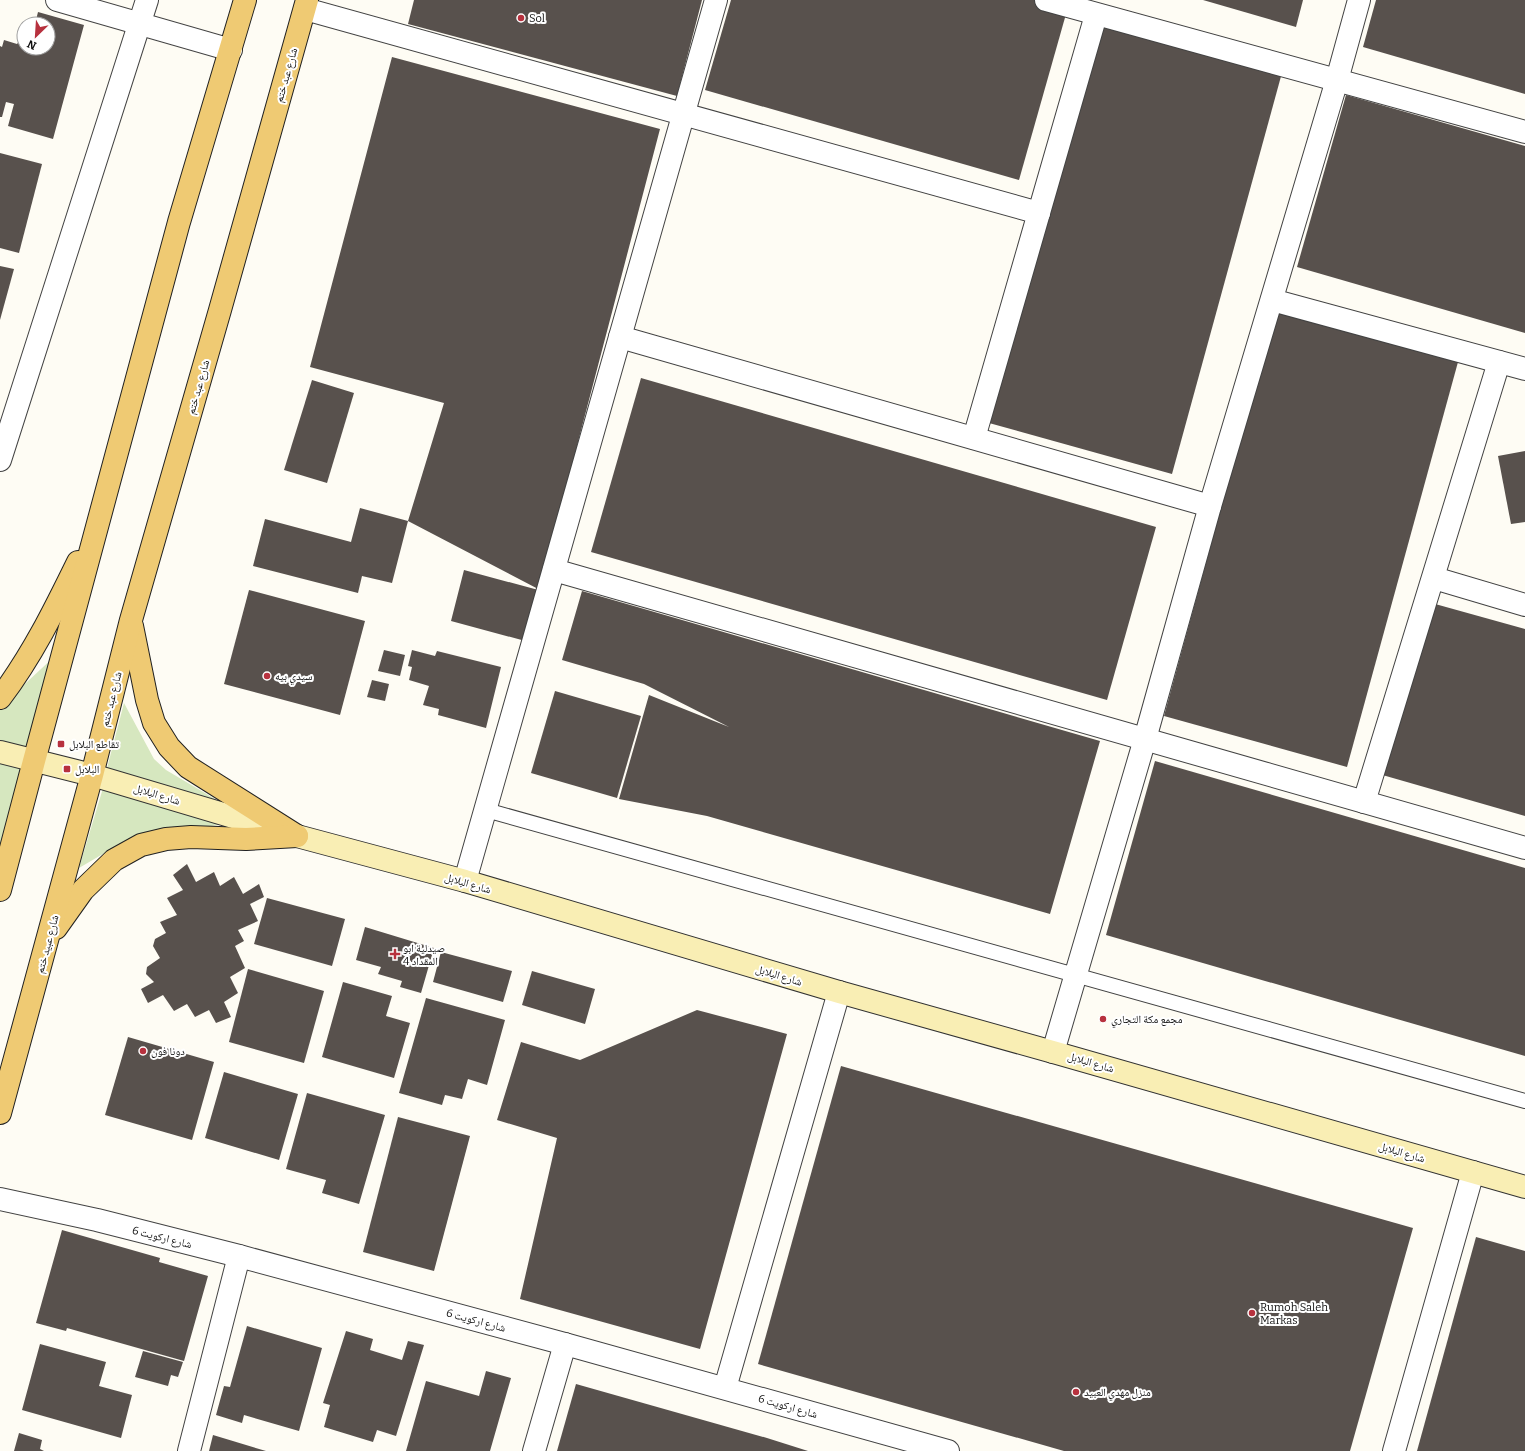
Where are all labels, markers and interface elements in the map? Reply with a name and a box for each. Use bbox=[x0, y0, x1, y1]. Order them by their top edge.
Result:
place label: Sol bbox=[529, 12, 545, 25]
marker: Sol bbox=[516, 13, 526, 23]
north arrow bbox=[16, 16, 56, 56]
text: N bbox=[25, 37, 39, 52]
street label: شارع عبد ختم bbox=[273, 46, 301, 104]
street label: شارع عبد ختم bbox=[185, 358, 213, 416]
street label: شارع عبد ختم bbox=[98, 670, 126, 728]
place label: سيدي بيه bbox=[275, 670, 312, 685]
marker: سيدي بيه bbox=[262, 671, 272, 681]
place label: تقاطع البلابل bbox=[69, 738, 120, 751]
marker: تقاطع البلابل bbox=[56, 739, 66, 749]
place label: البلابل bbox=[75, 763, 99, 776]
marker: البلابل bbox=[62, 764, 72, 774]
street label: شارع البلابل bbox=[132, 781, 181, 808]
street label: شارع البلابل bbox=[443, 871, 492, 896]
street label: شارع عبيد ختم bbox=[33, 913, 62, 975]
place label: صيدلية ابو المقداد 4 bbox=[403, 942, 445, 968]
marker: صيدلية ابو المقداد 4 bbox=[390, 949, 400, 959]
street label: شارع البلابل bbox=[754, 962, 803, 989]
place label: مجمع مكة التجاري bbox=[1111, 1013, 1183, 1028]
marker: مجمع مكة التجاري bbox=[1098, 1014, 1108, 1024]
place label: دونا فون bbox=[151, 1045, 185, 1058]
marker: دونا فون bbox=[138, 1046, 148, 1056]
street label: شارع البلابل bbox=[1066, 1050, 1115, 1075]
street label: شارع البلابل bbox=[1377, 1140, 1426, 1165]
street label: شارع اركويت 6 bbox=[131, 1224, 193, 1251]
place label: Rumoh Saleh Markas bbox=[1260, 1301, 1328, 1327]
street label: شارع اركويت 6 bbox=[445, 1306, 507, 1335]
marker: Rumoh Saleh Markas bbox=[1247, 1308, 1257, 1318]
place label: منزل مهدي العبيد bbox=[1084, 1386, 1151, 1401]
marker: منزل مهدي العبيد bbox=[1071, 1387, 1081, 1397]
street label: شارع اركويت 6 bbox=[757, 1392, 819, 1421]

